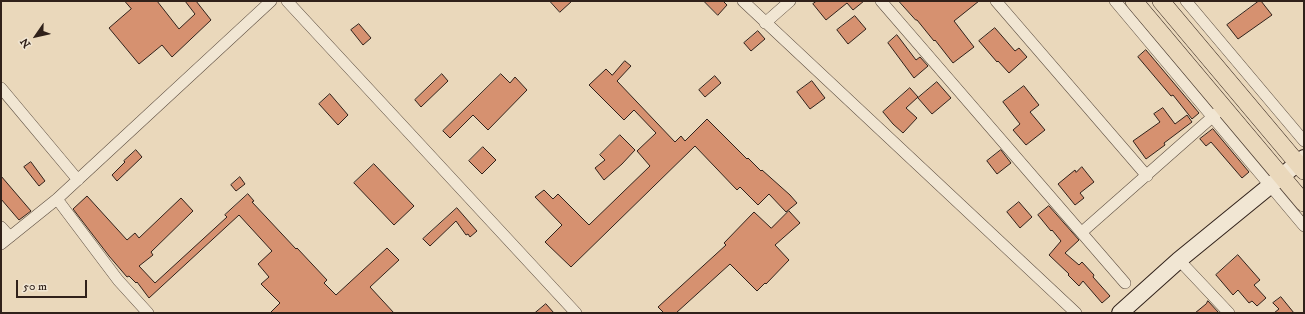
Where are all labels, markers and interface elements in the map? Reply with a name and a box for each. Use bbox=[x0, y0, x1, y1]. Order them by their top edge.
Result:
north arrow bbox=[16, 16, 56, 56]
text: N bbox=[18, 35, 34, 50]
scale bar bbox=[18, 272, 89, 298]
text: 50 m bbox=[23, 279, 47, 294]

